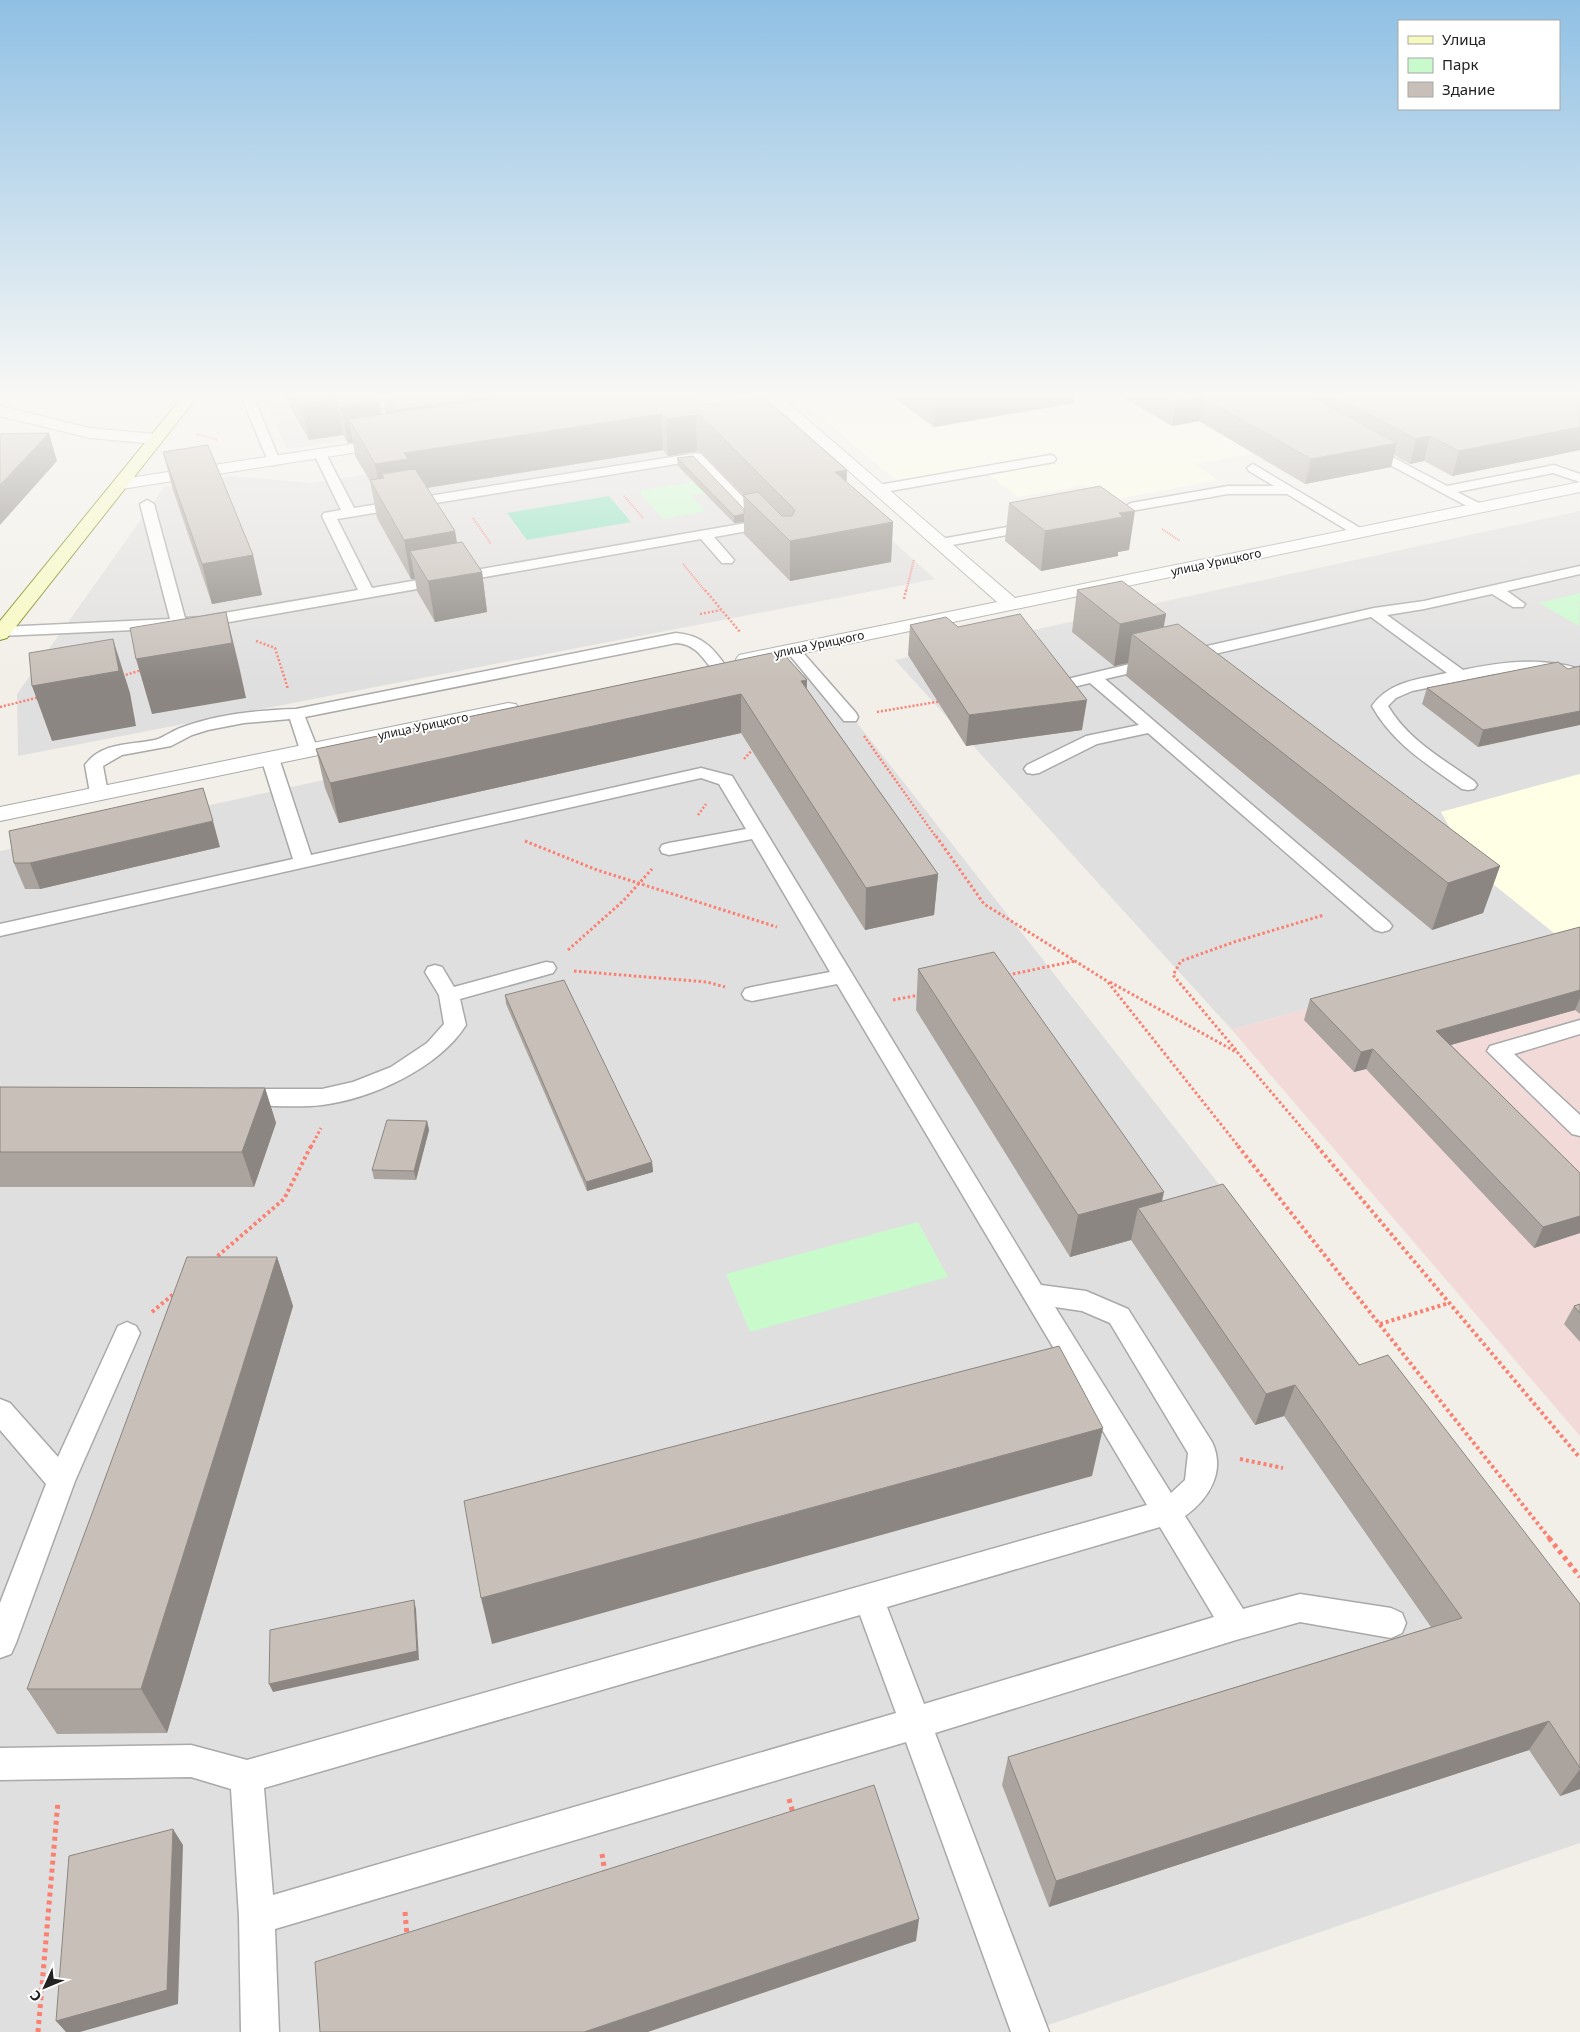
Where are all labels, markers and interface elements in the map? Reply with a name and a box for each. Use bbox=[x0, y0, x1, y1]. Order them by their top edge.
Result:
legend bbox=[1398, 20, 1560, 110]
text: Улица bbox=[1442, 29, 1486, 49]
text: Парк bbox=[1442, 54, 1478, 74]
text: Здание bbox=[1442, 79, 1495, 99]
street label: улица Урицкого bbox=[1169, 544, 1263, 580]
street label: улица Урицкого bbox=[772, 626, 866, 662]
street label: улица Урицкого bbox=[376, 708, 470, 744]
north arrow bbox=[20, 1962, 70, 2012]
text: С bbox=[25, 1987, 45, 2006]

